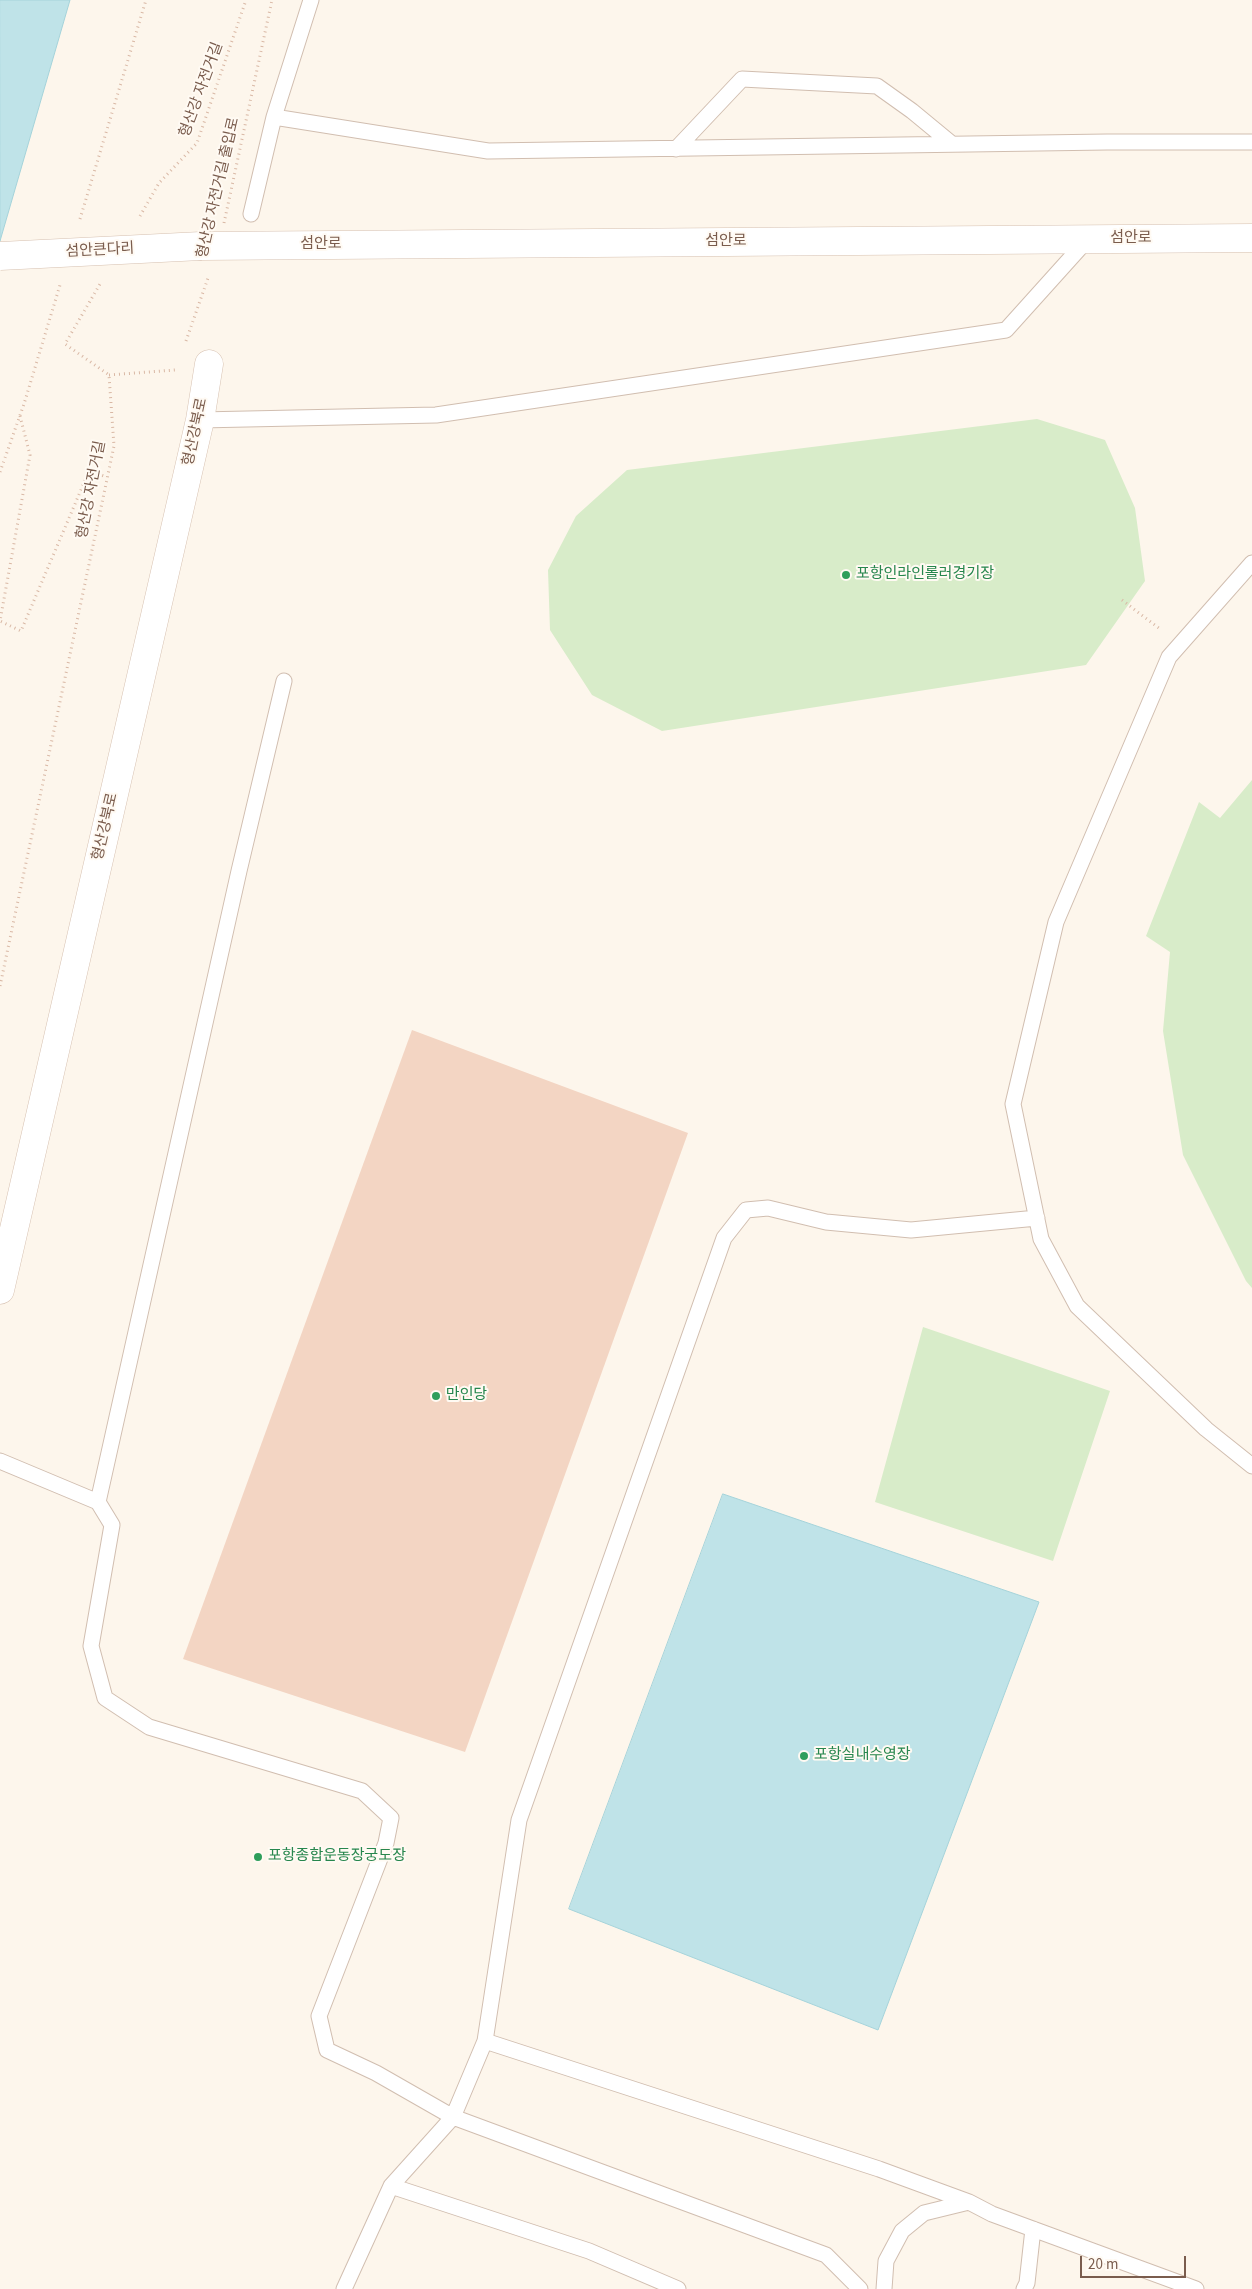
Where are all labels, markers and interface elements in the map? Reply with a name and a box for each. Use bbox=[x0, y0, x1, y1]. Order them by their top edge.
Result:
street label: 형산강 자전거길 bbox=[177, 40, 227, 140]
street label: 형산강 자전거길 출입로 bbox=[194, 116, 244, 260]
street label: 섬안로 bbox=[1110, 230, 1152, 248]
street label: 섬안로 bbox=[705, 233, 747, 251]
street label: 섬안로 bbox=[300, 236, 342, 254]
street label: 섬안큰다리 bbox=[65, 240, 135, 262]
street label: 형산강북로 bbox=[180, 396, 212, 468]
street label: 형산강 자전거길 bbox=[74, 439, 110, 541]
place label: 포항인라인롤러경기장 bbox=[856, 566, 994, 584]
marker: 포항인라인롤러경기장 bbox=[840, 569, 852, 581]
street label: 형산강북로 bbox=[89, 791, 123, 863]
place label: 만인당 bbox=[446, 1387, 487, 1405]
marker: 만인당 bbox=[430, 1390, 442, 1402]
place label: 포항실내수영장 bbox=[814, 1747, 911, 1765]
marker: 포항실내수영장 bbox=[798, 1750, 810, 1762]
place label: 포항종합운동장궁도장 bbox=[268, 1848, 406, 1866]
marker: 포항종합운동장궁도장 bbox=[252, 1851, 264, 1863]
scale bar bbox=[1082, 2246, 1188, 2278]
text: 20 m bbox=[1088, 2254, 1118, 2275]

